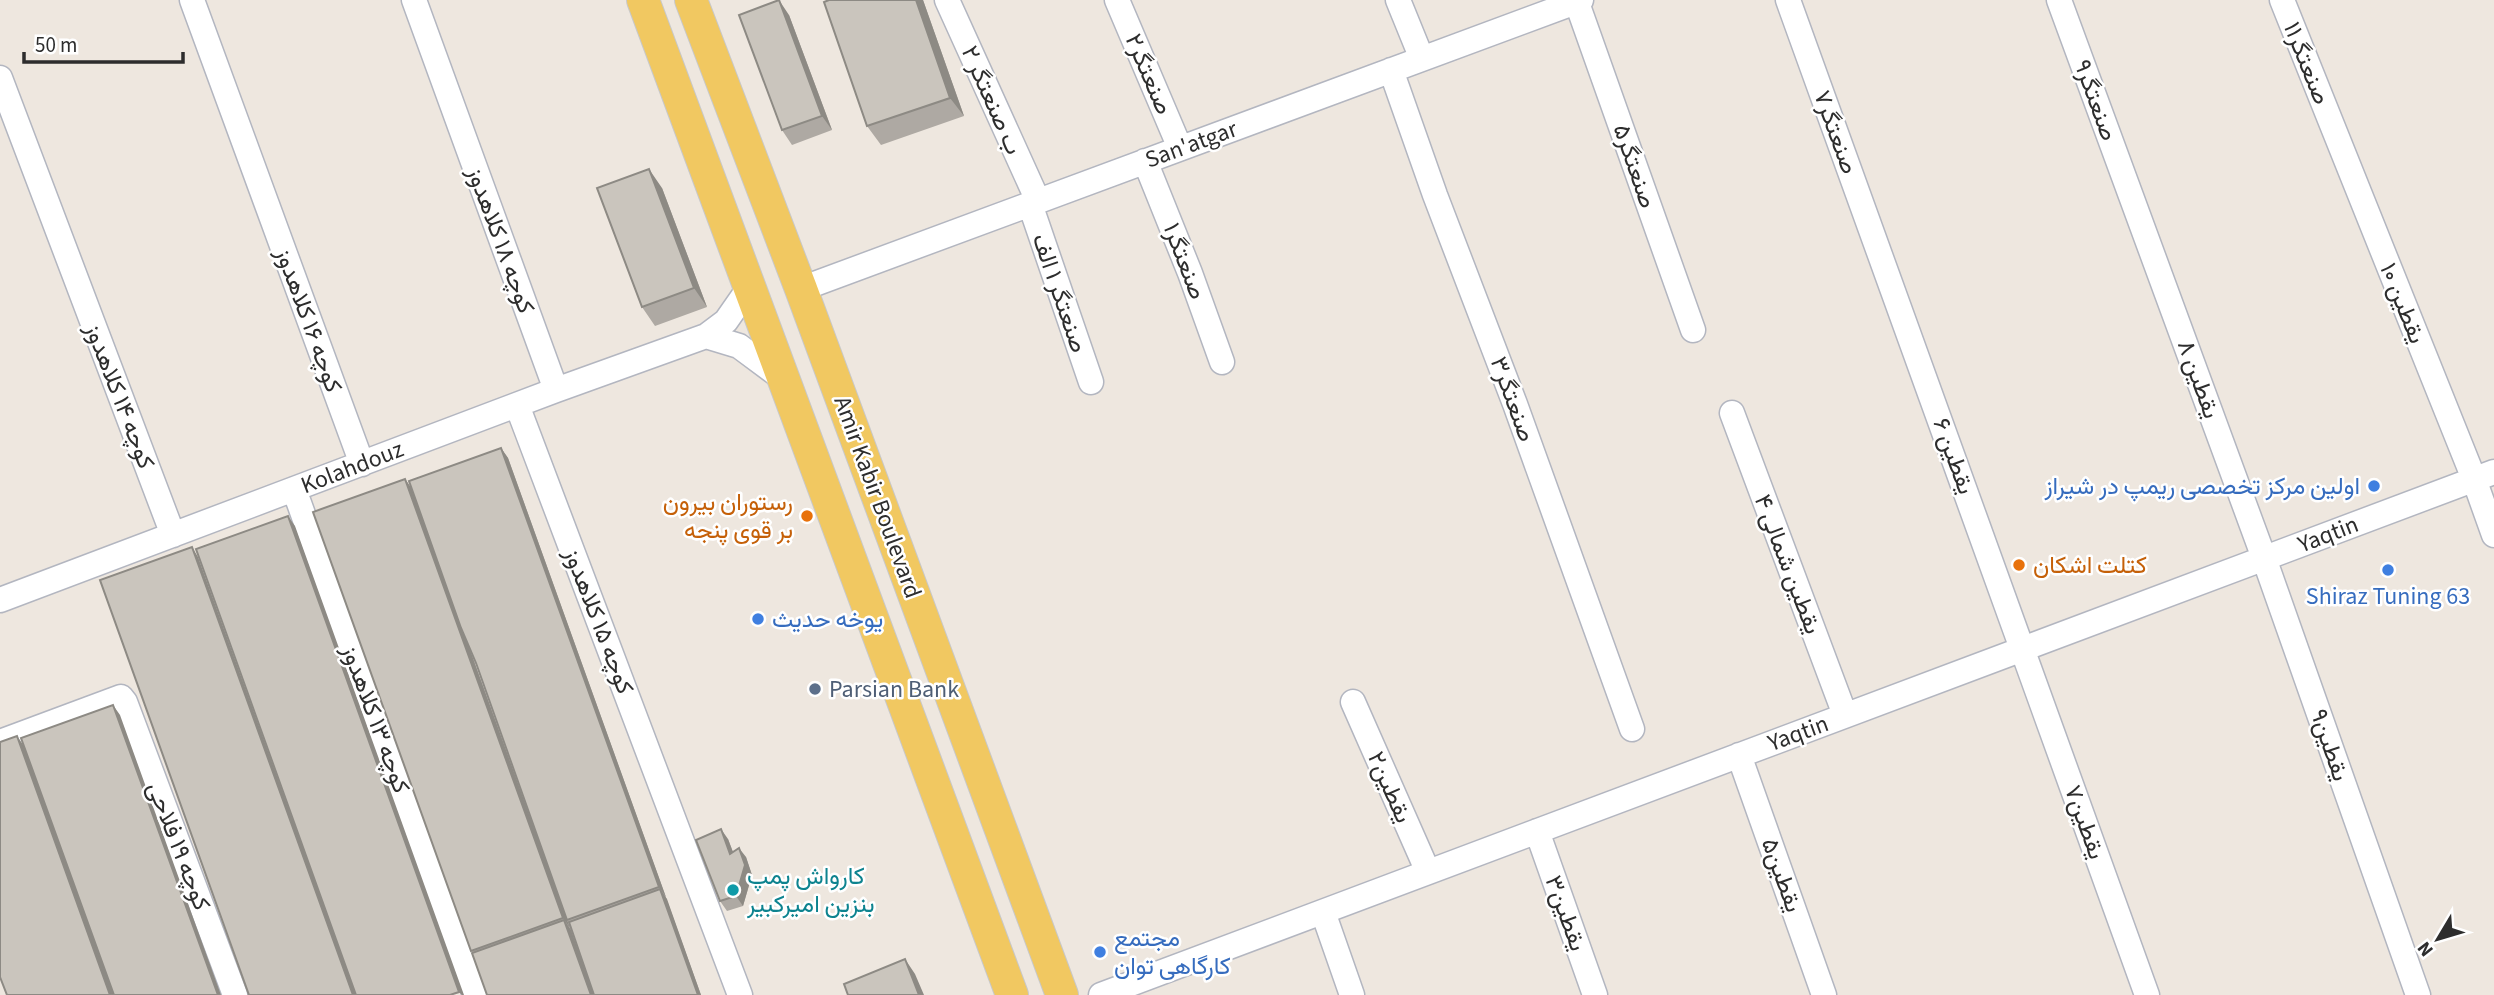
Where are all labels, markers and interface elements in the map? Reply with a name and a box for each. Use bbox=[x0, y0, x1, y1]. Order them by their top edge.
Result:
street label: صنعتگر۱۱ bbox=[2274, 17, 2339, 110]
scale bar bbox=[24, 21, 184, 65]
street label: صنعتگر۲ bbox=[1116, 28, 1181, 120]
text: 50 m bbox=[35, 30, 77, 60]
street label: ۲ ب صنعتگر bbox=[952, 40, 1031, 160]
street label: صنعتگر۹ bbox=[2065, 55, 2126, 146]
street label: صنعتگر۷ bbox=[1804, 85, 1867, 179]
street label: San'atgar bbox=[1140, 111, 1243, 177]
street label: صنعتگر۵ bbox=[1604, 119, 1665, 213]
street label: کوچه ۱۸ کلاهدوز bbox=[457, 161, 543, 318]
street label: صنعتگر۱ bbox=[1154, 218, 1215, 305]
street label: صنعتگر ۱ الف bbox=[1023, 229, 1096, 357]
street label: کوچه ۱۶ کلاهدوز bbox=[266, 242, 351, 397]
street label: یقطین ۱۰ bbox=[2371, 258, 2435, 349]
street label: کوچه ۱۴ کلاهدوز bbox=[75, 317, 163, 474]
street label: یقطین ۸ bbox=[2168, 335, 2229, 423]
street label: صنعتگر۳ bbox=[1481, 352, 1544, 447]
street label: Amir Kabir Boulevard bbox=[825, 391, 930, 603]
street label: یقطین ۶ bbox=[1924, 413, 1983, 499]
street label: Kolahdouz bbox=[296, 432, 409, 503]
place label: اولین مرکز تخصصی ریمپ در شیراز bbox=[2043, 469, 2360, 504]
marker: اولین مرکز تخصصی ریمپ در شیراز bbox=[2366, 478, 2382, 494]
place label: رستوران بیرون بر قوی پنجه bbox=[663, 485, 793, 548]
street label: یقطین شمالی ۴ bbox=[1745, 489, 1830, 639]
street label: Yaqtin bbox=[2292, 507, 2364, 562]
marker: رستوران بیرون بر قوی پنجه bbox=[799, 508, 815, 524]
street label: کوچه ۱۵ کلاهدوز bbox=[554, 542, 642, 699]
place label: کتلت اشکان bbox=[2033, 548, 2147, 583]
marker: کتلت اشکان bbox=[2011, 557, 2027, 573]
marker: Shiraz Tuning 63 bbox=[2380, 562, 2396, 578]
place label: Shiraz Tuning 63 bbox=[2306, 579, 2470, 614]
place label: یوخه حدیث bbox=[772, 602, 883, 637]
marker: یوخه حدیث bbox=[750, 611, 766, 627]
street label: کوچه ۱۳ کلاهدوز bbox=[332, 639, 419, 798]
place label: Parsian Bank bbox=[829, 672, 959, 707]
marker: Parsian Bank bbox=[807, 681, 823, 697]
street label: یقطین۹ bbox=[2301, 704, 2358, 786]
street label: Yaqtin bbox=[1762, 706, 1833, 761]
street label: یقطین۲ bbox=[1358, 746, 1421, 829]
street label: کوچه ۱۹ فلاحی bbox=[138, 777, 219, 915]
street label: یقطین۷ bbox=[2055, 780, 2114, 864]
street label: یقطین۵ bbox=[1752, 833, 1811, 917]
place label: کارواش پمپ بنزین امیرکبیر bbox=[746, 859, 875, 922]
street label: یقطین۳ bbox=[1536, 870, 1595, 956]
marker: کارواش پمپ بنزین امیرکبیر bbox=[725, 882, 741, 898]
north arrow bbox=[2403, 904, 2473, 974]
place label: مجتمع کارگاهی توان bbox=[1114, 921, 1231, 984]
text: N bbox=[2411, 935, 2440, 962]
marker: مجتمع کارگاهی توان bbox=[1092, 944, 1108, 960]

